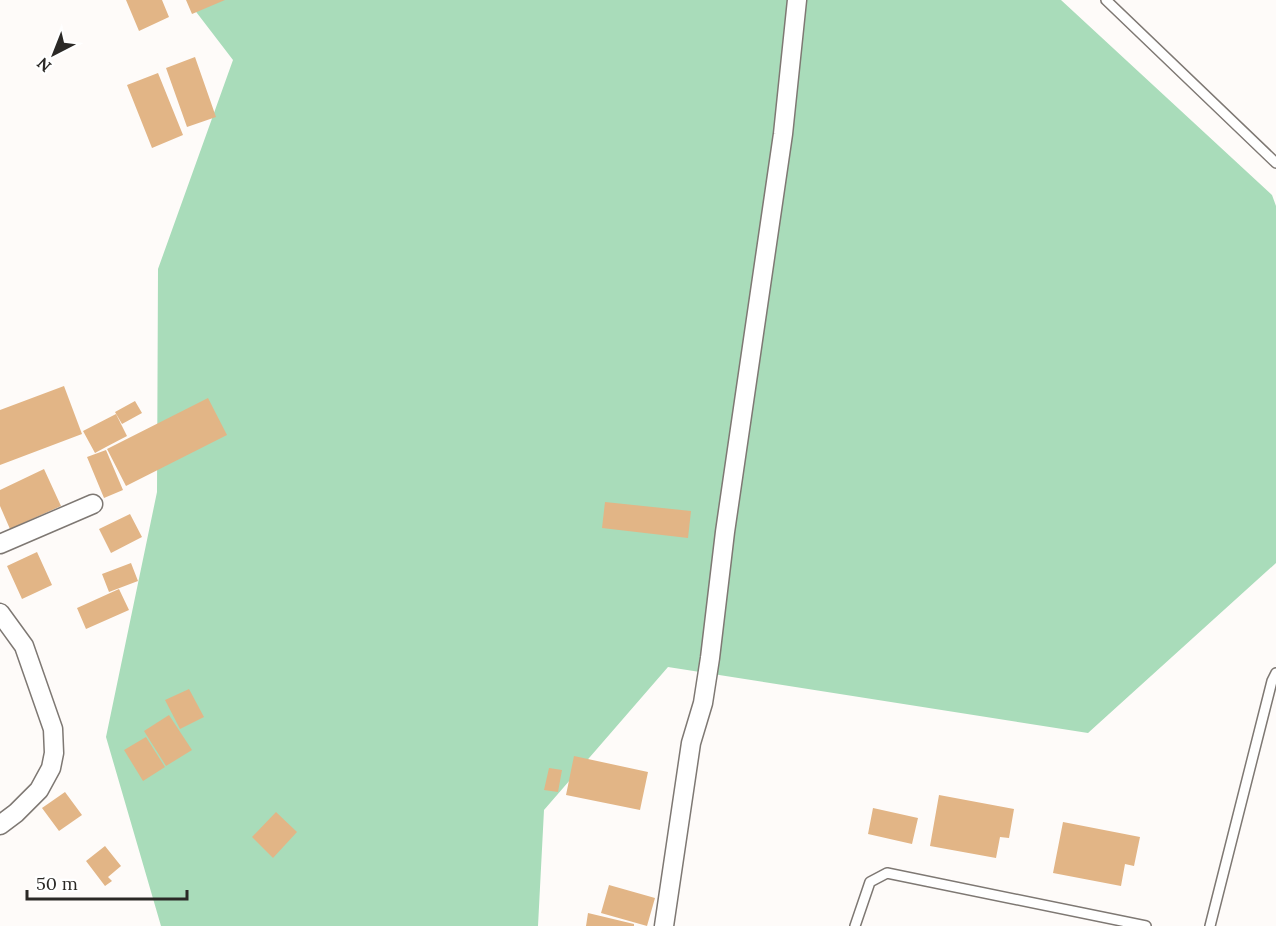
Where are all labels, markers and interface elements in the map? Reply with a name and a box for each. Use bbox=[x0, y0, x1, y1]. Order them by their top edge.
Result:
north arrow bbox=[24, 24, 84, 84]
text: N bbox=[33, 54, 55, 77]
scale bar bbox=[27, 863, 188, 901]
text: 50 m bbox=[36, 872, 78, 895]

